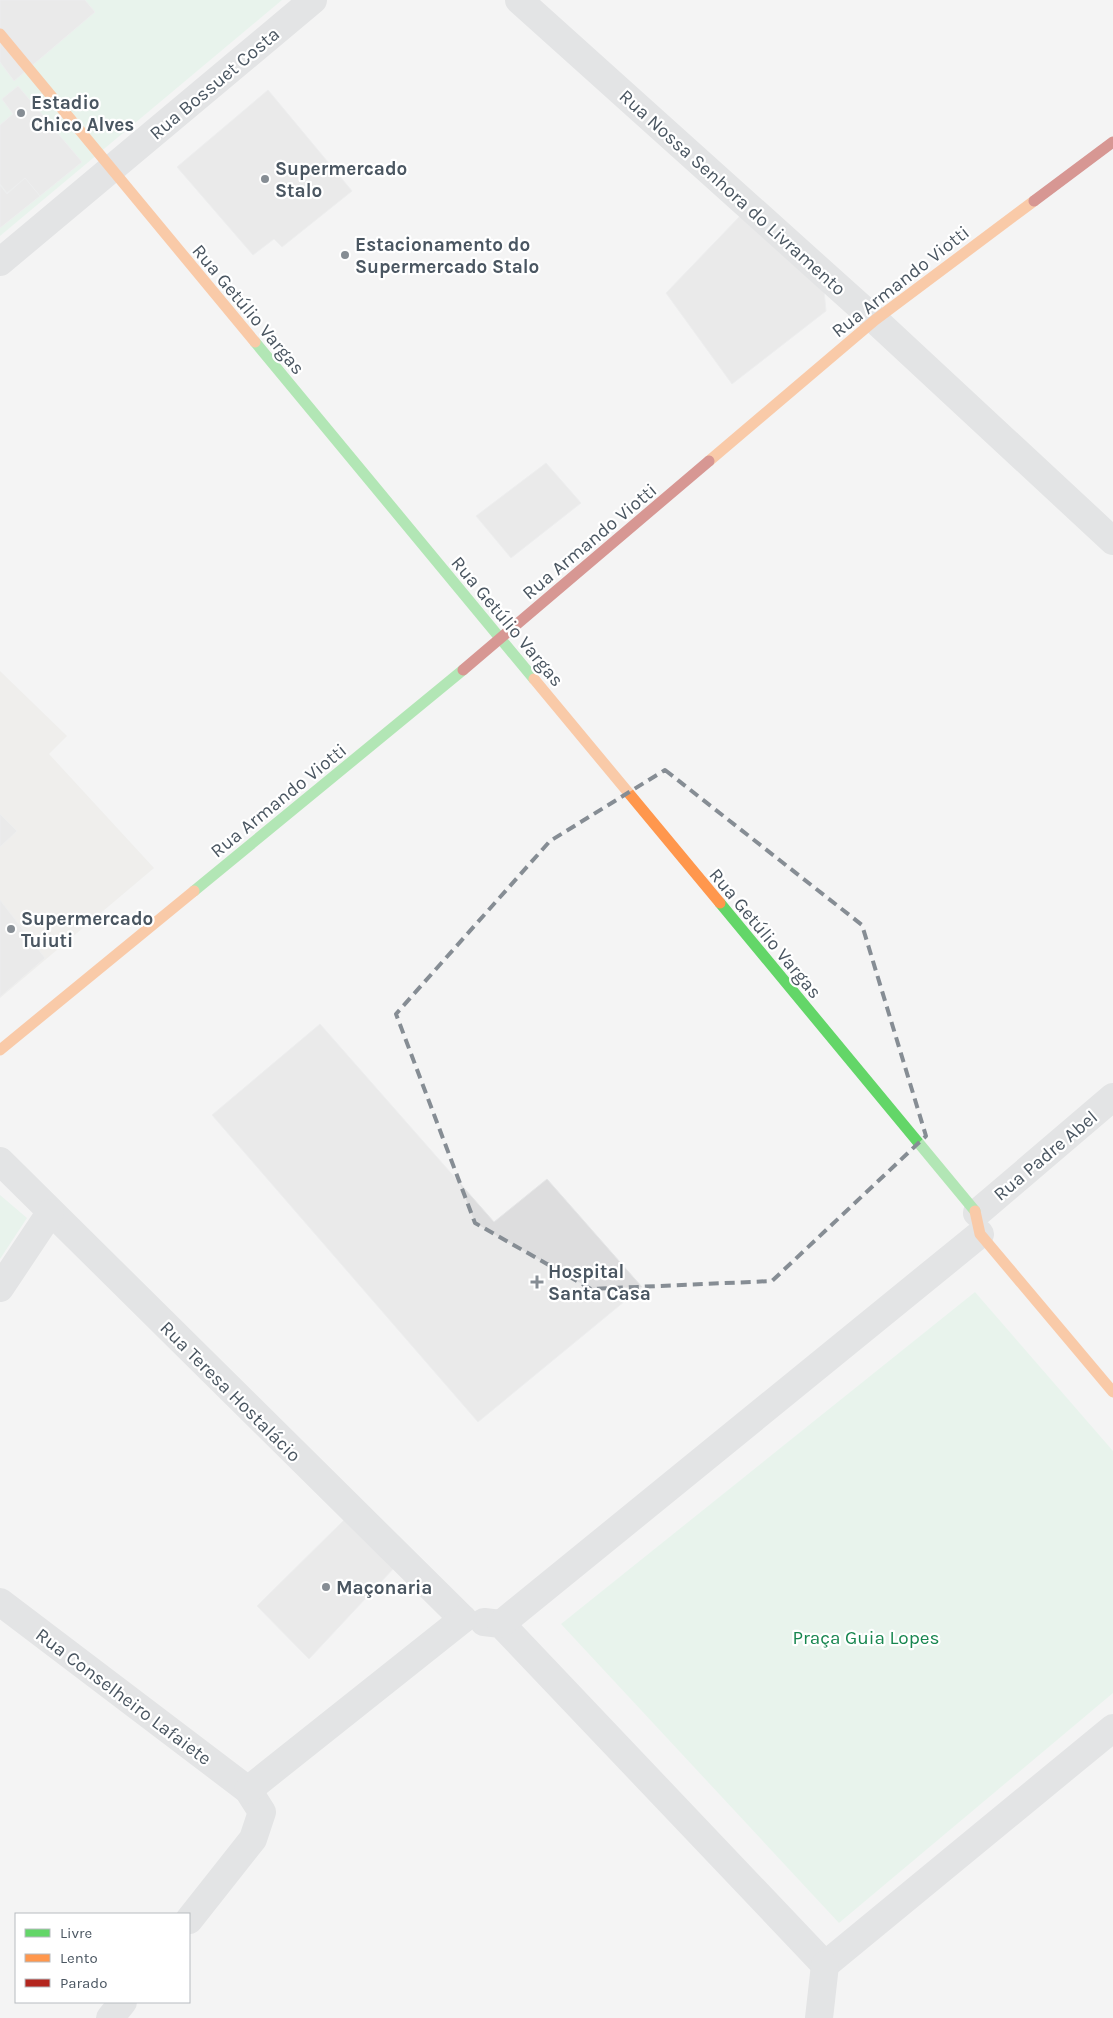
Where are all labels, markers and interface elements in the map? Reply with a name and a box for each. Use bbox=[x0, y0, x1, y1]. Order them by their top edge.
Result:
street label: Rua Bossuet Costa bbox=[145, 23, 284, 145]
street label: Rua Nossa Senhora do Livramento bbox=[615, 85, 850, 300]
place label: Estadio Chico Alves bbox=[31, 92, 134, 136]
marker: Estadio Chico Alves bbox=[15, 107, 27, 119]
place label: Supermercado Stalo bbox=[275, 158, 407, 202]
marker: Supermercado Stalo bbox=[259, 173, 271, 185]
street label: Rua Armando Viotti bbox=[827, 221, 974, 342]
place label: Estacionamento do Supermercado Stalo bbox=[355, 234, 539, 278]
street label: Rua Getúlio Vargas bbox=[187, 240, 309, 379]
marker: Estacionamento do Supermercado Stalo bbox=[339, 249, 351, 261]
street label: Rua Armando Viotti bbox=[518, 479, 661, 604]
street label: Rua Getúlio Vargas bbox=[446, 552, 568, 691]
street label: Rua Armando Viotti bbox=[206, 739, 351, 862]
street label: Rua Getúlio Vargas bbox=[704, 864, 826, 1003]
place label: Supermercado Tuiuti bbox=[21, 908, 153, 952]
marker: Supermercado Tuiuti bbox=[5, 923, 17, 935]
street label: Rua Padre Abel bbox=[989, 1106, 1102, 1206]
place label: Hospital Santa Casa bbox=[548, 1261, 651, 1305]
marker: Hospital Santa Casa bbox=[530, 1275, 544, 1289]
street label: Rua Teresa Hostalácio bbox=[155, 1317, 305, 1467]
place label: Maçonaria bbox=[336, 1577, 432, 1599]
marker: Maçonaria bbox=[320, 1581, 332, 1593]
street label: Rua Conselheiro Lafaiete bbox=[31, 1624, 215, 1770]
park label: Praça Guia Lopes bbox=[792, 1627, 940, 1649]
legend bbox=[15, 1913, 190, 2003]
text: Livre bbox=[60, 1924, 92, 1942]
text: Lento bbox=[60, 1949, 98, 1967]
text: Parado bbox=[60, 1974, 107, 1992]

